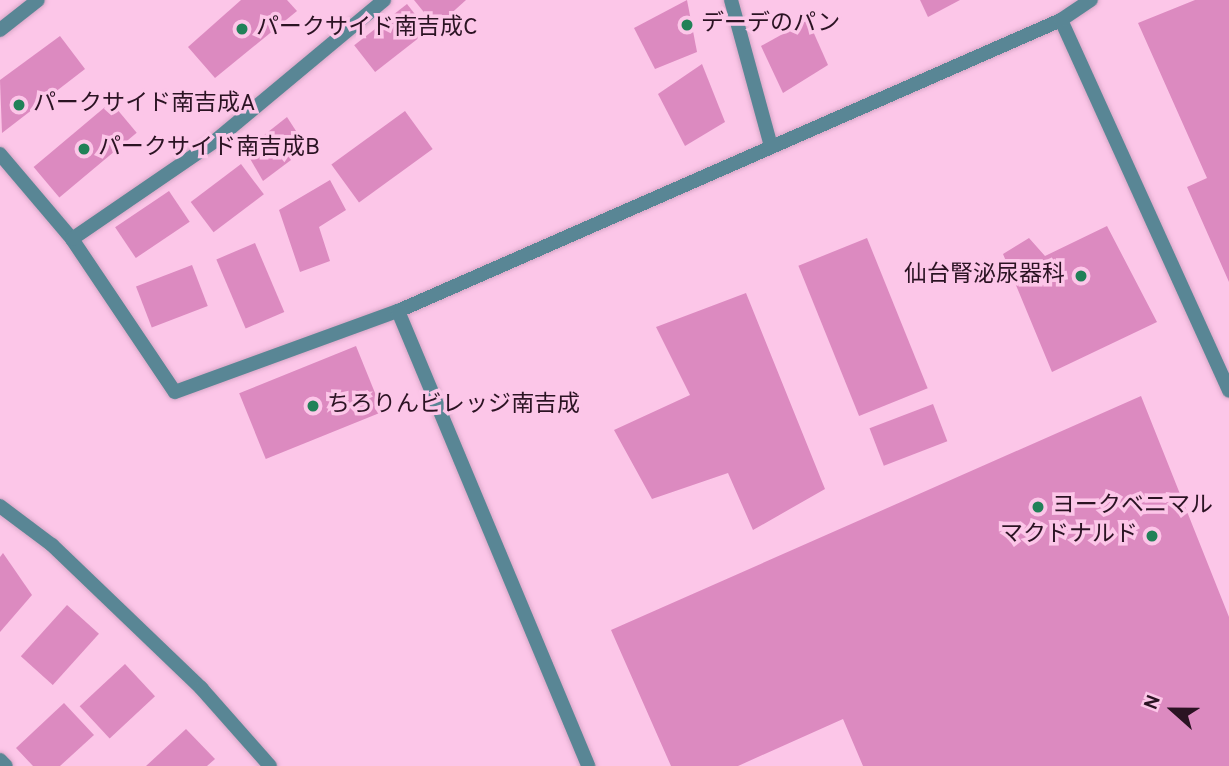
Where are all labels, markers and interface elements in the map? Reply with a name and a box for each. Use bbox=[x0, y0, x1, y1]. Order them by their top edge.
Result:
place label: デーデのパン bbox=[701, 11, 839, 39]
place label: パークサイド南吉成C bbox=[256, 15, 478, 43]
marker: デーデのパン bbox=[679, 17, 695, 33]
marker: パークサイド南吉成C bbox=[234, 21, 250, 37]
place label: パークサイド南吉成A bbox=[33, 91, 256, 119]
marker: パークサイド南吉成A bbox=[11, 97, 27, 113]
place label: パークサイド南吉成B bbox=[98, 135, 320, 163]
marker: パークサイド南吉成B bbox=[76, 141, 92, 157]
place label: 仙台腎泌尿器科 bbox=[904, 262, 1065, 290]
marker: 仙台腎泌尿器科 bbox=[1071, 266, 1091, 286]
place label: ちろりんビレッジ南吉成 bbox=[327, 392, 580, 420]
marker: ちろりんビレッジ南吉成 bbox=[305, 398, 321, 414]
place label: ヨークベニマル bbox=[1052, 493, 1213, 521]
marker: ヨークベニマル bbox=[1030, 499, 1046, 515]
place label: マクドナルド bbox=[1000, 522, 1138, 550]
marker: マクドナルド bbox=[1144, 528, 1160, 544]
north arrow bbox=[1138, 675, 1208, 745]
text: N bbox=[1140, 692, 1167, 713]

